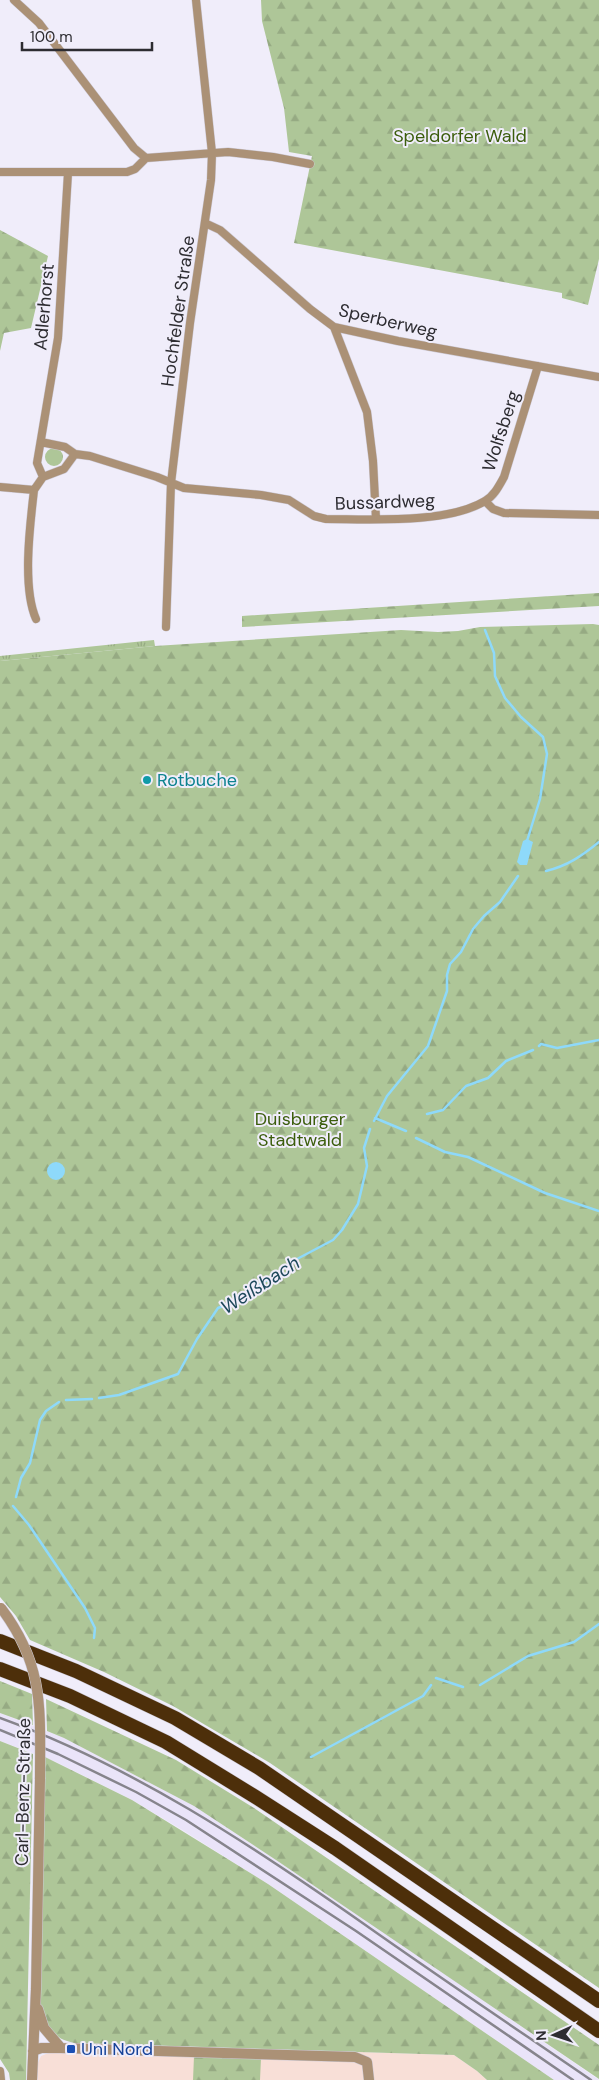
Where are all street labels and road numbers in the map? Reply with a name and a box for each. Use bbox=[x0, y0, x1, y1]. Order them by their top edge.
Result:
street label: Hochfelder Straße bbox=[156, 234, 200, 388]
street label: Adlerhorst bbox=[28, 263, 60, 351]
street label: Sperberweg bbox=[336, 298, 440, 344]
street label: Wolfsberg bbox=[477, 387, 525, 475]
street label: Bussardweg bbox=[334, 488, 436, 516]
street label: Carl-Benz-Straße bbox=[10, 1718, 36, 1866]

